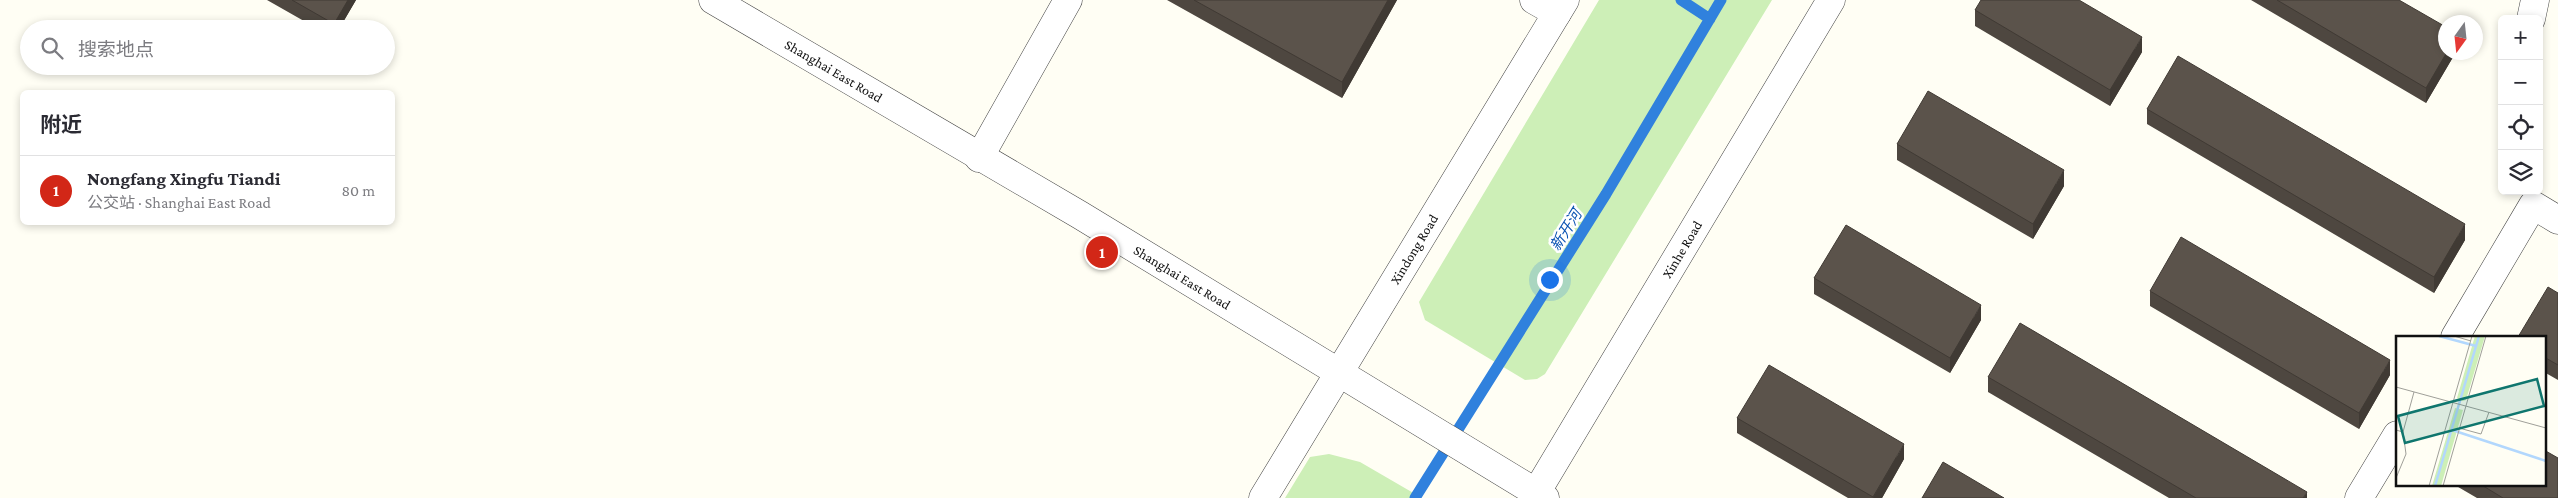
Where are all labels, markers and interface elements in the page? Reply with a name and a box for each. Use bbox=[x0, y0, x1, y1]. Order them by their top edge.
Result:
north arrow bbox=[2438, 15, 2483, 60]
map controls bbox=[2498, 15, 2543, 195]
button: + bbox=[2498, 15, 2543, 60]
search box bbox=[20, 20, 395, 75]
icon: search bbox=[38, 34, 66, 62]
street label: Shanghai East Road bbox=[782, 36, 886, 106]
text: 搜索地点 bbox=[78, 39, 154, 60]
button: − bbox=[2498, 60, 2543, 105]
button: locate bbox=[2498, 105, 2543, 150]
text: 附近 bbox=[40, 113, 82, 137]
button: layers bbox=[2498, 150, 2543, 195]
text: Nongfang Xingfu Tiandi bbox=[87, 168, 280, 189]
text: 1 bbox=[53, 182, 59, 199]
text: 80 m bbox=[341, 182, 375, 199]
text: 公交站 · Shanghai East Road bbox=[87, 194, 271, 211]
water label: 新开河 bbox=[1547, 204, 1586, 253]
street label: Xindong Road bbox=[1387, 211, 1441, 287]
street label: Xinhe Road bbox=[1659, 217, 1705, 281]
pin: 1 bbox=[1086, 233, 1118, 271]
street label: Shanghai East Road bbox=[1131, 242, 1234, 313]
your location bbox=[1537, 267, 1563, 293]
inset map bbox=[2396, 336, 2546, 486]

